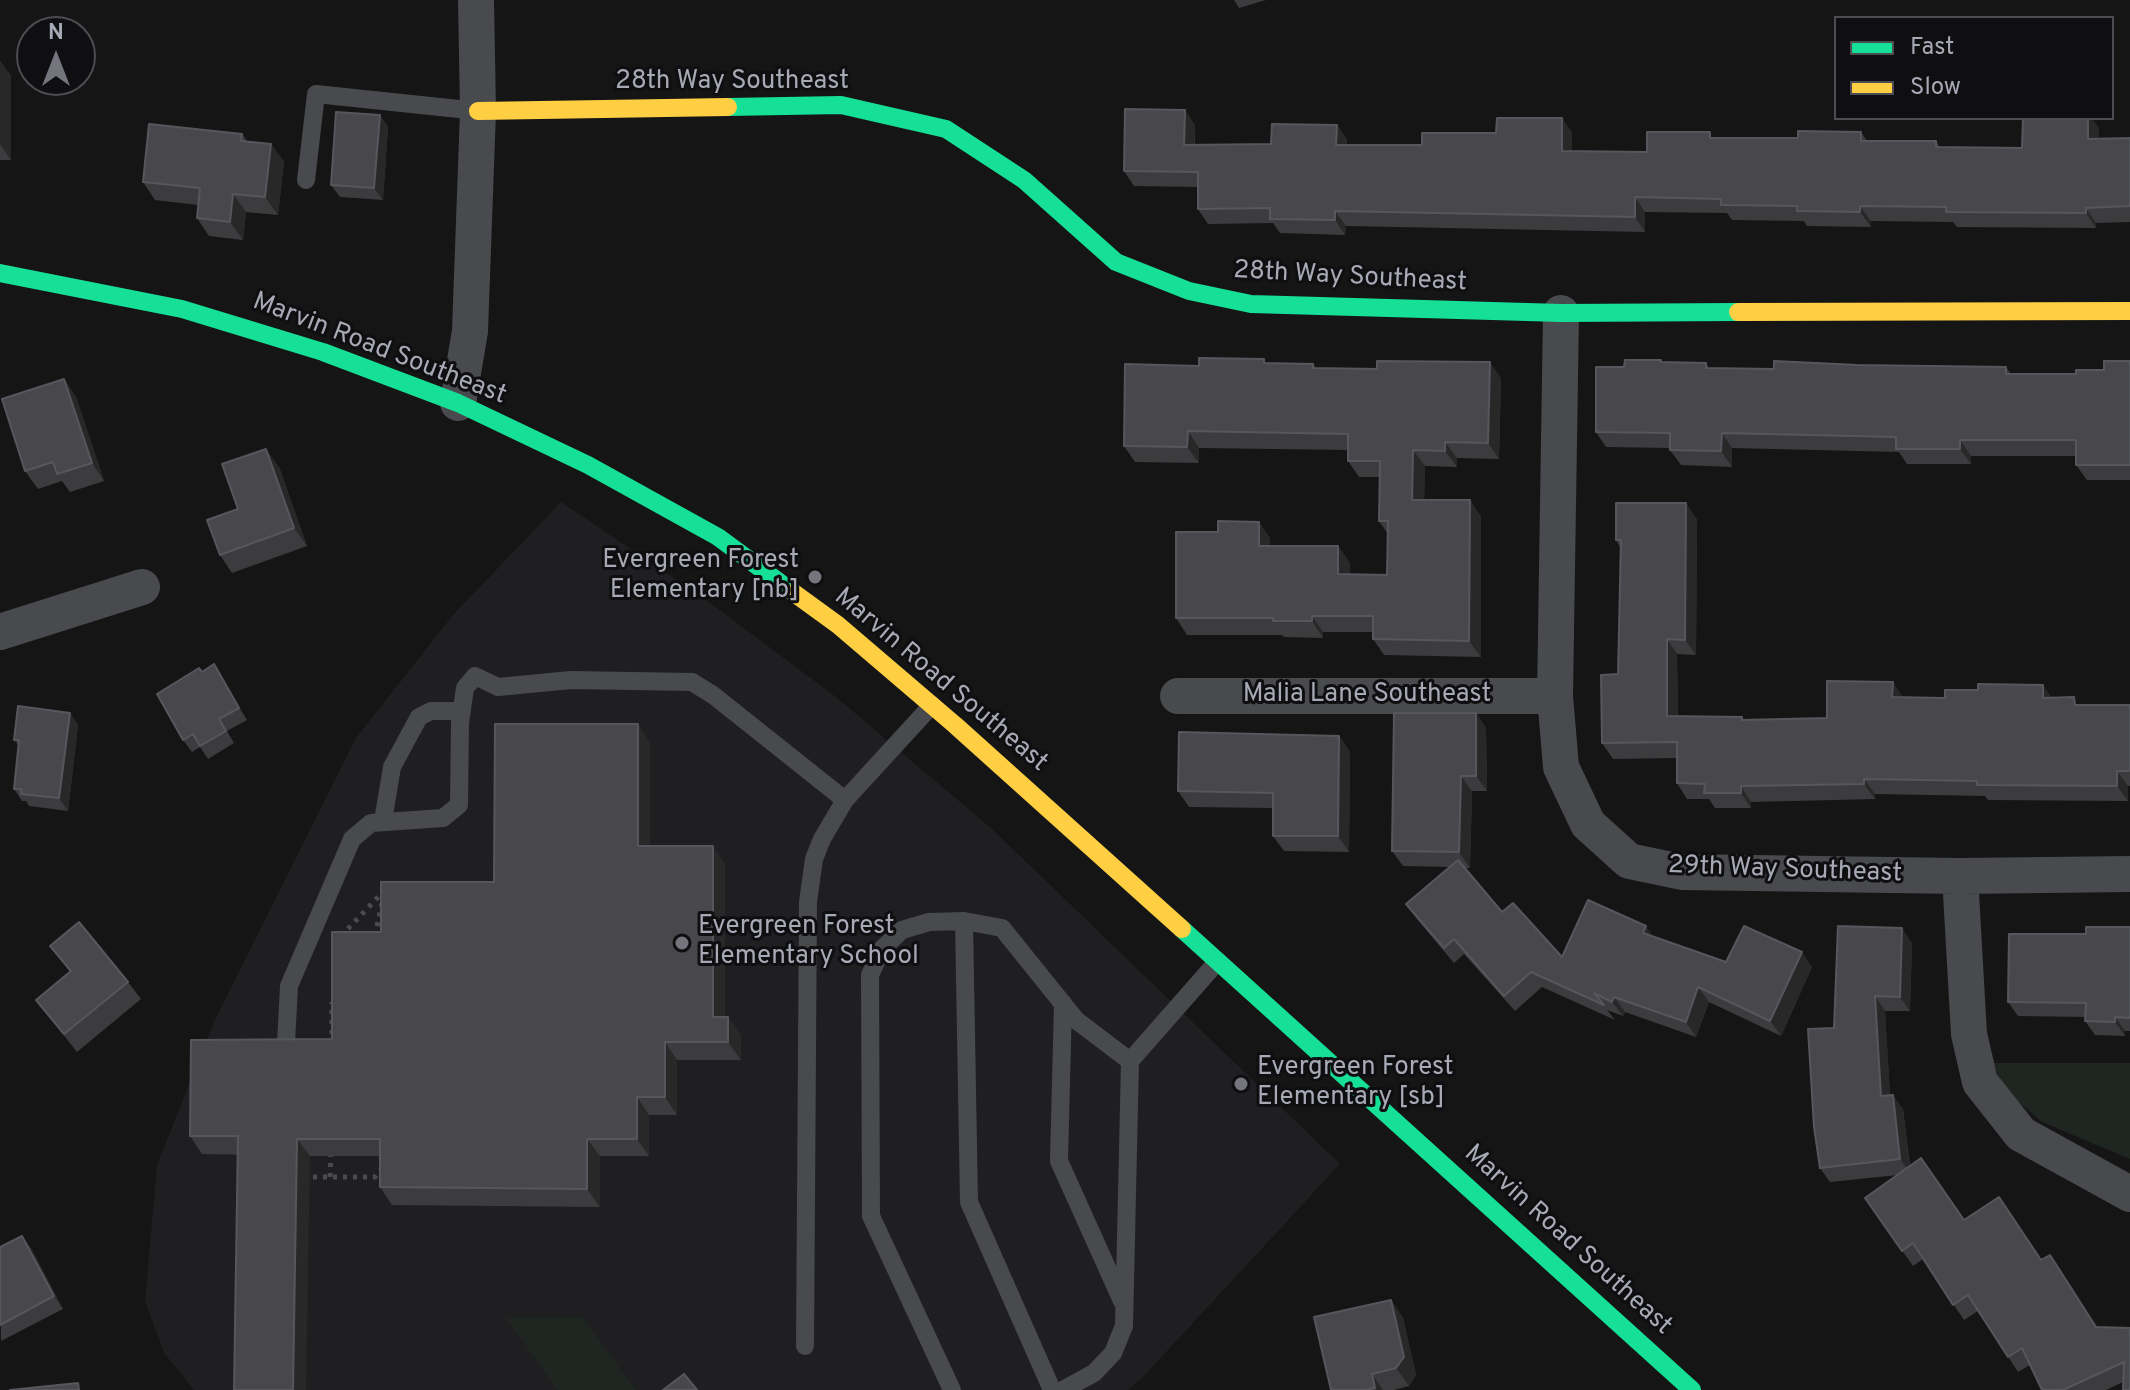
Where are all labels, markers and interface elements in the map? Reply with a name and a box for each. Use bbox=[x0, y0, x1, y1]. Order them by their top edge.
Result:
north arrow bbox=[16, 16, 96, 96]
legend bbox=[1834, 16, 2114, 120]
text: N bbox=[48, 20, 64, 47]
text: Fast bbox=[1910, 33, 1954, 63]
street label: 28th Way Southeast bbox=[615, 67, 849, 99]
text: Slow bbox=[1910, 73, 1961, 103]
street label: 28th Way Southeast bbox=[1232, 256, 1468, 300]
street label: Marvin Road Southeast bbox=[248, 287, 510, 413]
place label: Evergreen Forest Elementary [nb] bbox=[602, 546, 799, 608]
marker: Evergreen Forest Elementary [nb] bbox=[806, 568, 824, 586]
street label: Marvin Road Southeast bbox=[827, 582, 1053, 780]
street label: Malia Lane Southeast bbox=[1243, 680, 1491, 712]
street label: 29th Way Southeast bbox=[1668, 851, 1902, 891]
place label: Evergreen Forest Elementary School bbox=[698, 912, 919, 974]
marker: Evergreen Forest Elementary School bbox=[673, 934, 691, 952]
place label: Evergreen Forest Elementary [sb] bbox=[1257, 1053, 1454, 1114]
marker: Evergreen Forest Elementary [sb] bbox=[1232, 1075, 1250, 1093]
street label: Marvin Road Southeast bbox=[1456, 1139, 1678, 1343]

